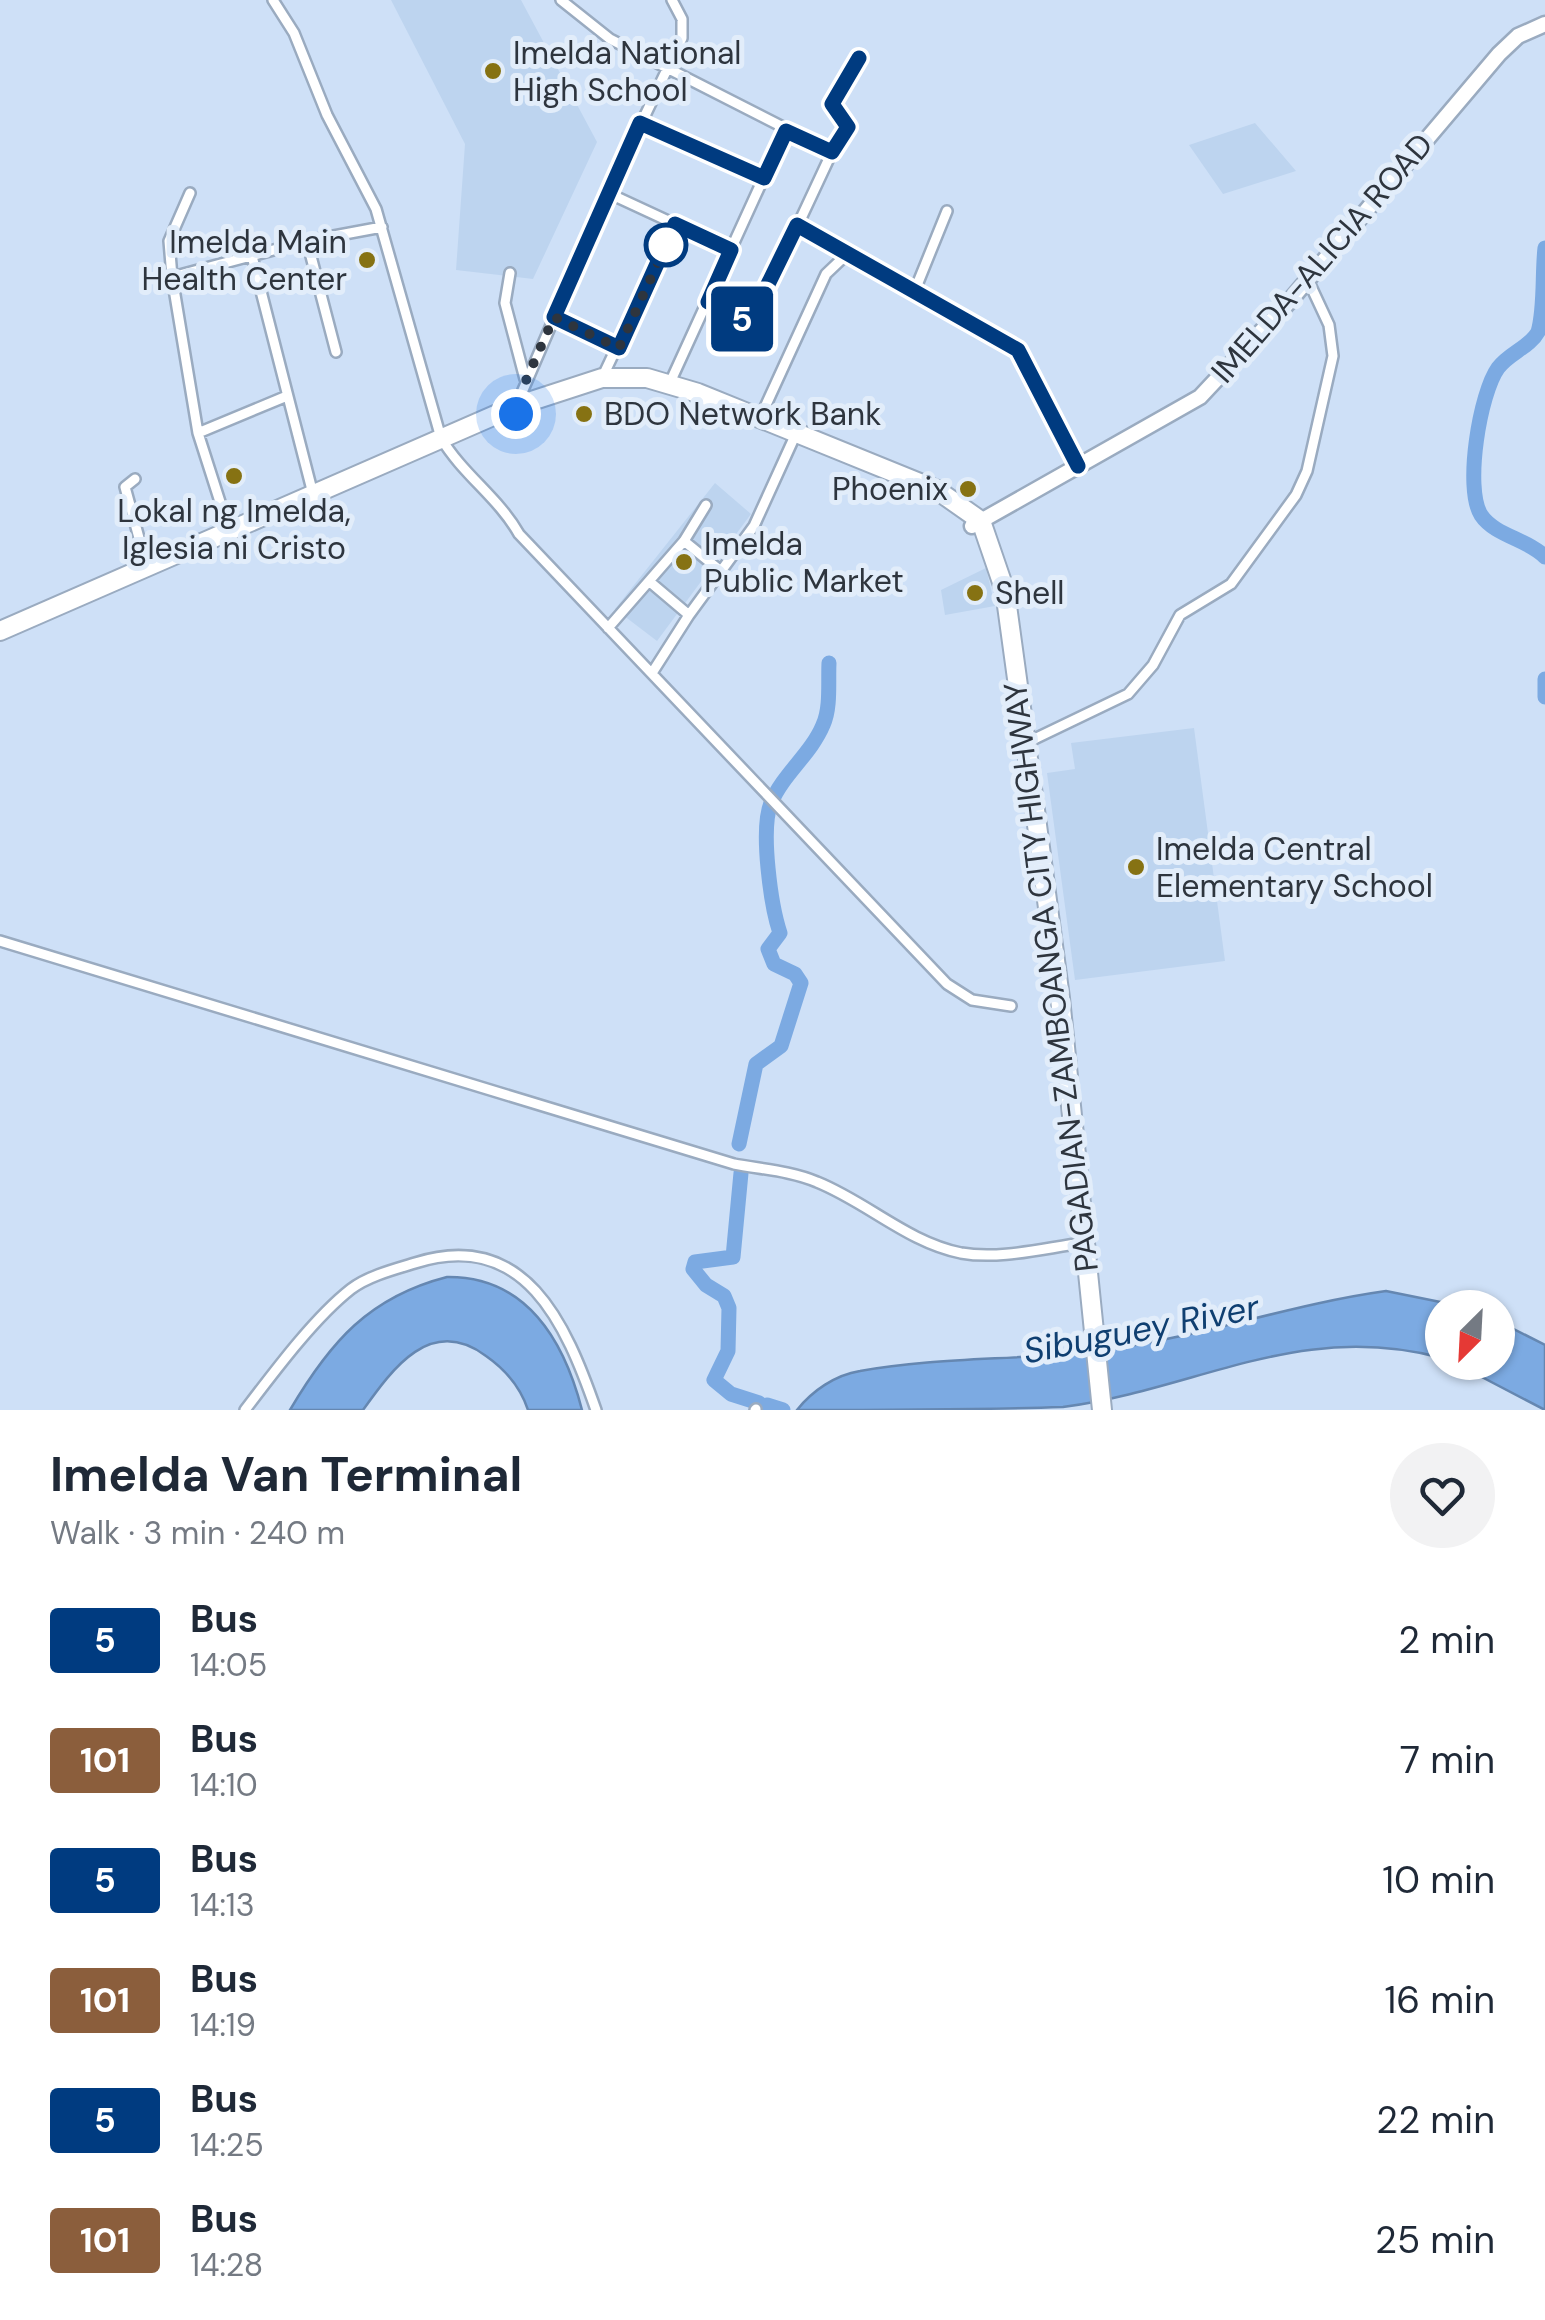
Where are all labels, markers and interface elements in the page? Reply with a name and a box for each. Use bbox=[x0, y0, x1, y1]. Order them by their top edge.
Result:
place label: Imelda National High School bbox=[513, 32, 741, 111]
marker: Imelda National High School bbox=[482, 60, 504, 82]
street label: IMELDA-ALICIA ROAD bbox=[1202, 124, 1442, 392]
place label: Imelda Main Health Center bbox=[141, 221, 347, 300]
unlabelled marker bbox=[645, 224, 687, 266]
marker: Imelda Main Health Center bbox=[356, 249, 378, 271]
line badge: 5 bbox=[710, 286, 774, 352]
text: 5 bbox=[731, 296, 753, 342]
your location bbox=[491, 389, 541, 439]
place label: BDO Network Bank bbox=[604, 393, 881, 435]
marker: BDO Network Bank bbox=[573, 403, 595, 425]
marker: Lokal ng Imelda, Iglesia ni Cristo bbox=[223, 465, 245, 487]
place label: Phoenix bbox=[832, 468, 948, 510]
marker: Phoenix bbox=[957, 478, 979, 500]
place label: Lokal ng Imelda, Iglesia ni Cristo bbox=[117, 490, 351, 569]
place label: Imelda Public Market bbox=[704, 523, 904, 602]
marker: Imelda Public Market bbox=[673, 551, 695, 573]
place label: Shell bbox=[995, 572, 1064, 614]
marker: Shell bbox=[964, 582, 986, 604]
street label: PAGADIAN-ZAMBOANGA CITY HIGHWAY bbox=[994, 680, 1108, 1274]
place label: Imelda Central Elementary School bbox=[1156, 828, 1433, 907]
marker: Imelda Central Elementary School bbox=[1125, 856, 1147, 878]
water label: Sibuguey River bbox=[1019, 1283, 1264, 1374]
north arrow bbox=[1425, 1290, 1515, 1380]
map controls bbox=[1425, 1290, 1515, 1380]
text: Imelda Van Terminal bbox=[50, 1443, 522, 1506]
button: heart bbox=[1390, 1443, 1495, 1548]
text: Walk · 3 min · 240 m bbox=[50, 1512, 345, 1554]
text: Bus bbox=[190, 1594, 258, 1644]
text: 2 min bbox=[1398, 1615, 1495, 1665]
text: 5 bbox=[94, 1617, 116, 1663]
text: 14:05 bbox=[190, 1644, 267, 1686]
text: Bus bbox=[190, 1714, 258, 1764]
text: 7 min bbox=[1400, 1735, 1495, 1785]
text: 101 bbox=[80, 1737, 130, 1783]
text: 14:10 bbox=[190, 1764, 258, 1806]
text: Bus bbox=[190, 1834, 258, 1884]
text: 10 min bbox=[1382, 1855, 1495, 1905]
text: 5 bbox=[94, 1857, 116, 1903]
text: 14:13 bbox=[190, 1884, 255, 1926]
text: Bus bbox=[190, 1954, 258, 2004]
text: 16 min bbox=[1384, 1975, 1495, 2025]
text: 101 bbox=[80, 1977, 130, 2023]
text: 14:19 bbox=[190, 2004, 256, 2046]
text: Bus bbox=[190, 2074, 258, 2124]
text: 22 min bbox=[1376, 2095, 1495, 2145]
text: 5 bbox=[94, 2097, 116, 2143]
text: 14:25 bbox=[190, 2124, 264, 2166]
text: Bus bbox=[190, 2194, 258, 2244]
text: 25 min bbox=[1375, 2215, 1495, 2265]
text: 101 bbox=[80, 2217, 130, 2263]
text: 14:28 bbox=[190, 2244, 263, 2286]

